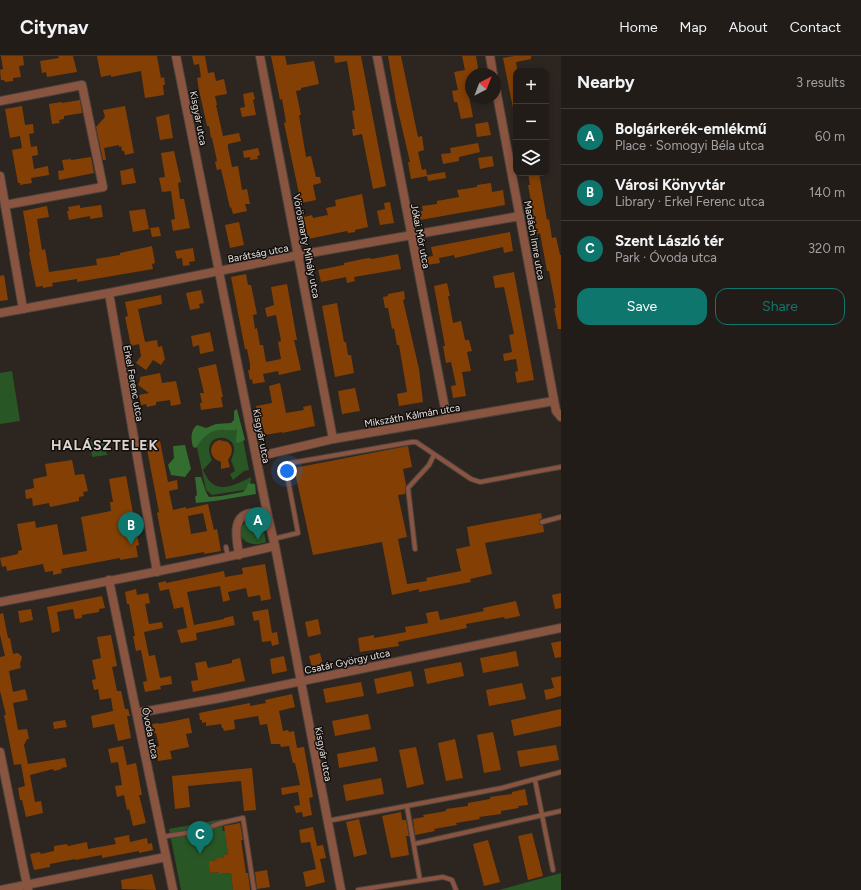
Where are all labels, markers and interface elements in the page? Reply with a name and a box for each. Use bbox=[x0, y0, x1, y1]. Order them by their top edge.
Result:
text: Citynav bbox=[20, 16, 89, 39]
text: Home bbox=[619, 19, 658, 36]
text: Map bbox=[680, 19, 707, 36]
text: About bbox=[729, 19, 768, 36]
text: Contact bbox=[790, 19, 841, 36]
north arrow bbox=[465, 68, 501, 104]
map controls bbox=[513, 68, 549, 176]
button: + bbox=[513, 68, 549, 104]
text: Nearby bbox=[577, 72, 635, 92]
text: 3 results bbox=[796, 75, 845, 90]
street label: Kisgyár utca bbox=[187, 90, 210, 146]
button: − bbox=[513, 104, 549, 140]
text: Bolgárkerék-emlékmű bbox=[615, 120, 767, 138]
text: A bbox=[585, 129, 595, 144]
text: 60 m bbox=[815, 129, 845, 144]
text: Place · Somogyi Béla utca bbox=[615, 138, 764, 153]
button: layers bbox=[513, 140, 549, 176]
text: Városi Könyvtár bbox=[615, 176, 725, 194]
text: B bbox=[586, 185, 594, 200]
text: 140 m bbox=[809, 185, 845, 200]
street label: Vörösmarty Mihály utca bbox=[290, 193, 323, 299]
text: Library · Erkel Ferenc utca bbox=[615, 194, 765, 209]
street label: Madách Imre utca bbox=[521, 199, 548, 281]
street label: Jókai Mór utca bbox=[408, 203, 433, 270]
text: Szent László tér bbox=[615, 232, 724, 250]
street label: Barátság utca bbox=[227, 241, 289, 266]
text: C bbox=[585, 241, 595, 256]
text: 320 m bbox=[808, 241, 845, 256]
text: Park · Óvoda utca bbox=[615, 250, 717, 265]
button: Save bbox=[577, 288, 707, 325]
button: Share bbox=[715, 288, 845, 325]
street label: Erkel Ferenc utca bbox=[120, 344, 147, 422]
street label: Mikszáth Kálmán utca bbox=[363, 401, 461, 430]
street label: Kisgyár utca bbox=[250, 408, 273, 464]
district label: HALÁSZTELEK bbox=[51, 437, 159, 454]
your location bbox=[277, 461, 297, 481]
pin: A bbox=[245, 507, 271, 540]
pin: B bbox=[118, 512, 144, 545]
street label: Csatár György utca bbox=[303, 646, 391, 677]
street label: Óvoda utca bbox=[139, 706, 162, 760]
street label: Kisgyár utca bbox=[312, 726, 335, 782]
pin: C bbox=[187, 821, 213, 854]

